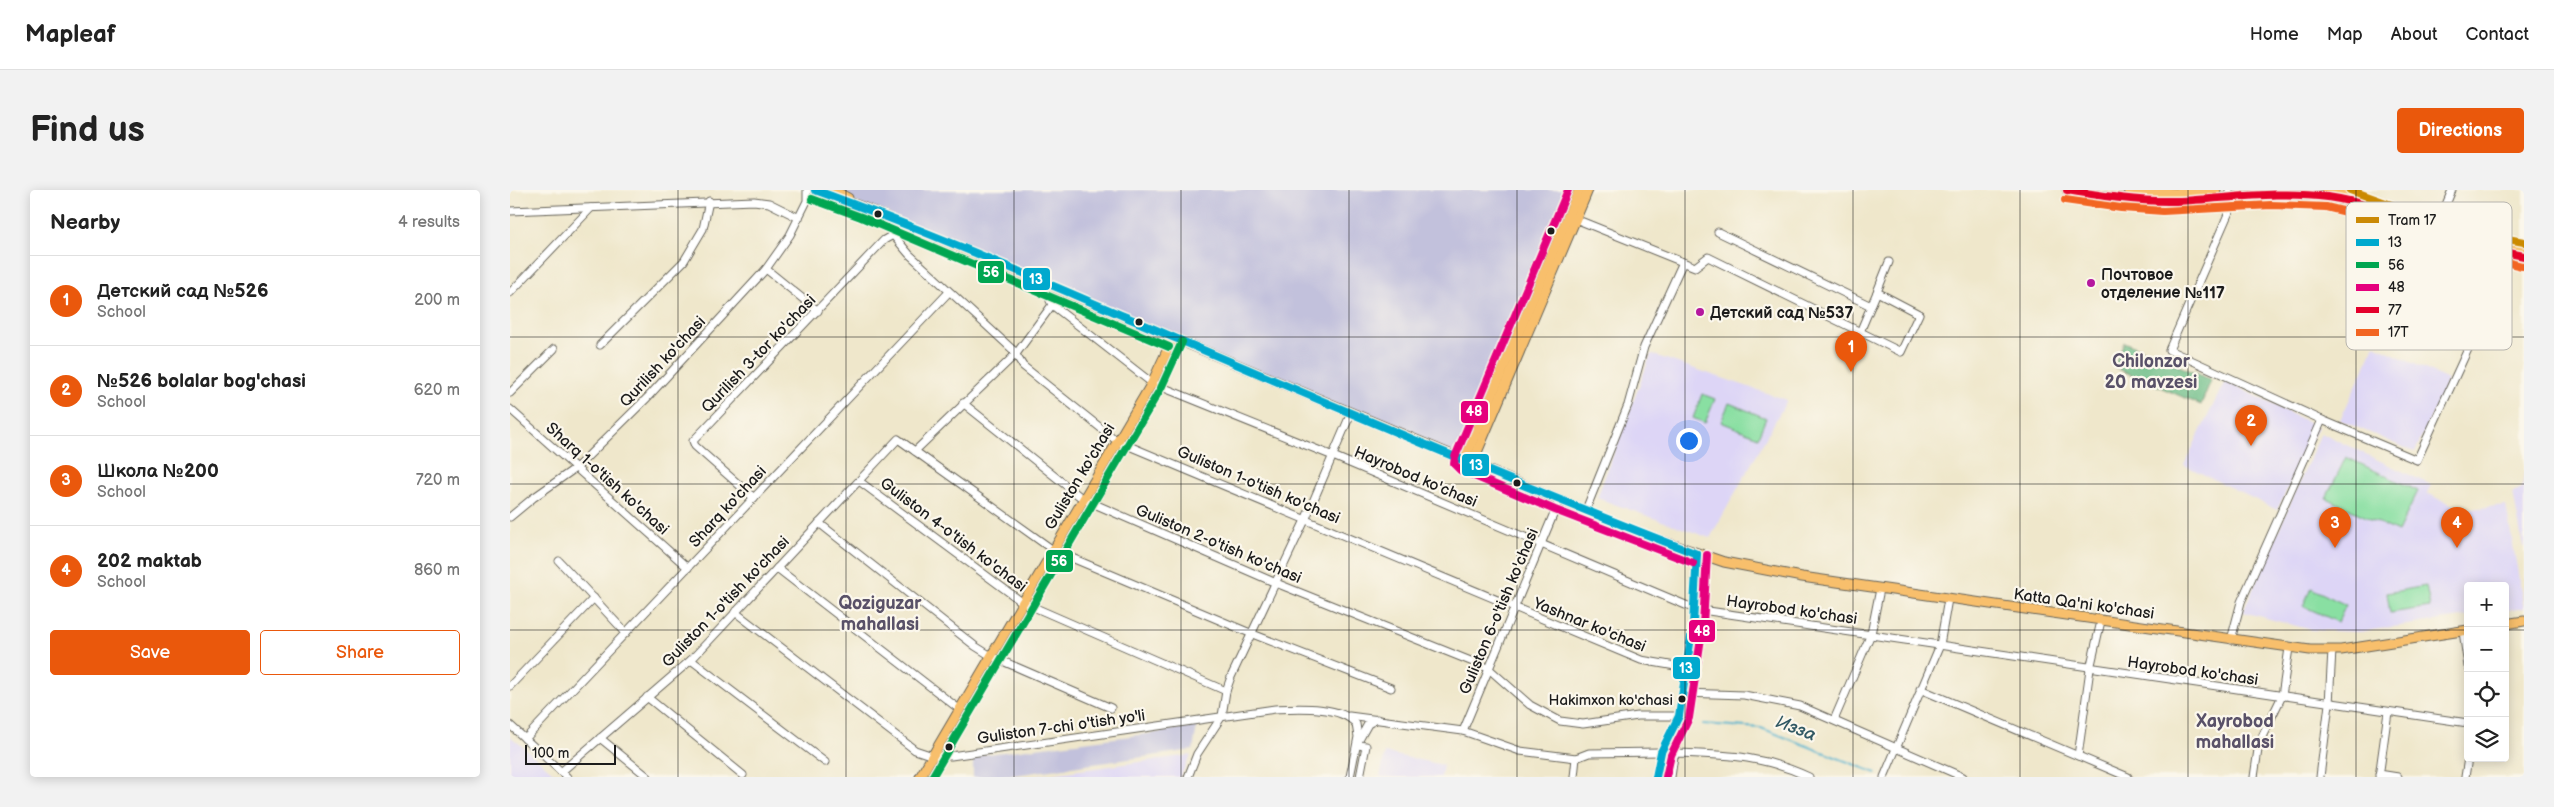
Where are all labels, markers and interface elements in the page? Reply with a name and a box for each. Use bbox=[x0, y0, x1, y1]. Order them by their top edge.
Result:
text: Mapleaf bbox=[25, 20, 116, 49]
text: Home bbox=[2250, 24, 2299, 45]
text: Map bbox=[2327, 24, 2363, 45]
text: About bbox=[2391, 24, 2438, 45]
text: Contact bbox=[2466, 24, 2529, 45]
button: Directions bbox=[2397, 108, 2524, 153]
text: Find us bbox=[30, 109, 145, 152]
legend bbox=[2346, 202, 2512, 350]
unlabelled marker bbox=[873, 209, 883, 219]
text: Nearby bbox=[50, 210, 120, 235]
text: Tram 17 bbox=[2388, 212, 2436, 229]
text: 4 results bbox=[398, 213, 460, 232]
unlabelled marker bbox=[1546, 226, 1556, 236]
text: 13 bbox=[2388, 234, 2402, 251]
text: 56 bbox=[2388, 257, 2405, 274]
line badge: 56 bbox=[977, 260, 1005, 284]
text: 56 bbox=[983, 264, 999, 281]
place label: Почтовое отделение №117 bbox=[2101, 266, 2225, 303]
line badge: 13 bbox=[1022, 267, 1051, 291]
text: 13 bbox=[1029, 271, 1043, 288]
marker: Почтовое отделение №117 bbox=[2085, 277, 2097, 289]
text: 48 bbox=[2388, 279, 2405, 296]
text: Детский сад №526 bbox=[97, 280, 268, 303]
text: 1 bbox=[63, 291, 69, 310]
text: 200 m bbox=[414, 291, 460, 310]
street label: Qurilish 3-tor ko'chasi bbox=[698, 291, 820, 417]
text: 77 bbox=[2388, 302, 2402, 319]
text: School bbox=[97, 303, 146, 322]
place label: Детский сад №537 bbox=[1710, 304, 1853, 323]
marker: Детский сад №537 bbox=[1694, 306, 1706, 318]
street label: Qurilish ko'chasi bbox=[616, 313, 710, 411]
unlabelled marker bbox=[1134, 317, 1144, 327]
text: 17T bbox=[2388, 324, 2409, 341]
pin: 1 bbox=[1835, 331, 1867, 372]
district label: Chilonzor 20 mavzesi bbox=[2105, 351, 2197, 393]
text: №526 bolalar bog'chasi bbox=[97, 370, 306, 393]
text: 2 bbox=[61, 381, 71, 400]
text: 620 m bbox=[414, 381, 460, 400]
text: School bbox=[97, 393, 146, 412]
line badge: 48 bbox=[1460, 400, 1489, 424]
text: 48 bbox=[1466, 403, 1482, 420]
pin: 2 bbox=[2235, 405, 2267, 446]
street label: Sharq 1-o'tish ko'chasi bbox=[542, 419, 672, 539]
street label: Guliston ko'chasi bbox=[1041, 420, 1120, 533]
your location bbox=[1676, 428, 1702, 454]
street label: Guliston 1-o'tish ko'chasi bbox=[1174, 442, 1343, 528]
street label: Hayrobod ko'chasi bbox=[1351, 443, 1480, 512]
line badge: 13 bbox=[1461, 453, 1490, 477]
text: 13 bbox=[1469, 457, 1483, 474]
text: Школа №200 bbox=[97, 460, 219, 483]
street label: Sharq ko'chasi bbox=[685, 462, 771, 552]
text: 3 bbox=[61, 471, 71, 490]
text: 720 m bbox=[416, 471, 460, 490]
street label: Guliston 4-o'tish ko'chasi bbox=[876, 474, 1030, 597]
unlabelled marker bbox=[1512, 478, 1522, 488]
text: School bbox=[97, 483, 146, 502]
street label: Guliston 2-o'tish ko'chasi bbox=[1133, 501, 1304, 588]
pin: 3 bbox=[2319, 507, 2351, 548]
pin: 4 bbox=[2441, 507, 2473, 548]
street label: Guliston 6-o'tish ko'chasi bbox=[1456, 526, 1543, 698]
street label: Guliston 1-o'tish ko'chasi bbox=[658, 532, 794, 672]
line badge: 56 bbox=[1045, 549, 1074, 573]
text: 202 maktab bbox=[97, 550, 202, 573]
text: 56 bbox=[1051, 553, 1067, 570]
text: 4 bbox=[61, 561, 71, 580]
text: 860 m bbox=[414, 561, 460, 580]
text: School bbox=[97, 573, 146, 592]
map controls bbox=[2464, 582, 2509, 762]
button: + bbox=[2464, 582, 2509, 627]
street label: Katta Qa'ni ko'chasi bbox=[2012, 585, 2155, 624]
street label: Hayrobod ko'chasi bbox=[1725, 592, 1858, 629]
district label: Qoziguzar mahallasi bbox=[838, 593, 922, 635]
street label: Yashnar ko'chasi bbox=[1529, 594, 1649, 657]
line badge: 48 bbox=[1688, 619, 1716, 643]
text: 48 bbox=[1694, 623, 1710, 640]
button: − bbox=[2464, 627, 2509, 672]
button: Save bbox=[50, 630, 250, 675]
button: Share bbox=[260, 630, 460, 675]
street label: Hayrobod ko'chasi bbox=[2126, 653, 2259, 690]
line badge: 13 bbox=[1672, 656, 1701, 680]
text: 13 bbox=[1679, 660, 1693, 677]
button: locate bbox=[2464, 672, 2509, 717]
place label: Hakimxon ko'chasi bbox=[1548, 691, 1673, 710]
marker: Hakimxon ko'chasi bbox=[1677, 694, 1687, 704]
street label: Guliston 7-chi o'tish yo'li bbox=[976, 706, 1146, 749]
water label: Изза bbox=[1773, 711, 1819, 746]
district label: Xayrobod mahallasi bbox=[2196, 711, 2274, 753]
button: layers bbox=[2464, 717, 2509, 762]
scale bar bbox=[525, 742, 616, 765]
unlabelled marker bbox=[944, 742, 954, 752]
text: 100 m bbox=[532, 745, 569, 762]

